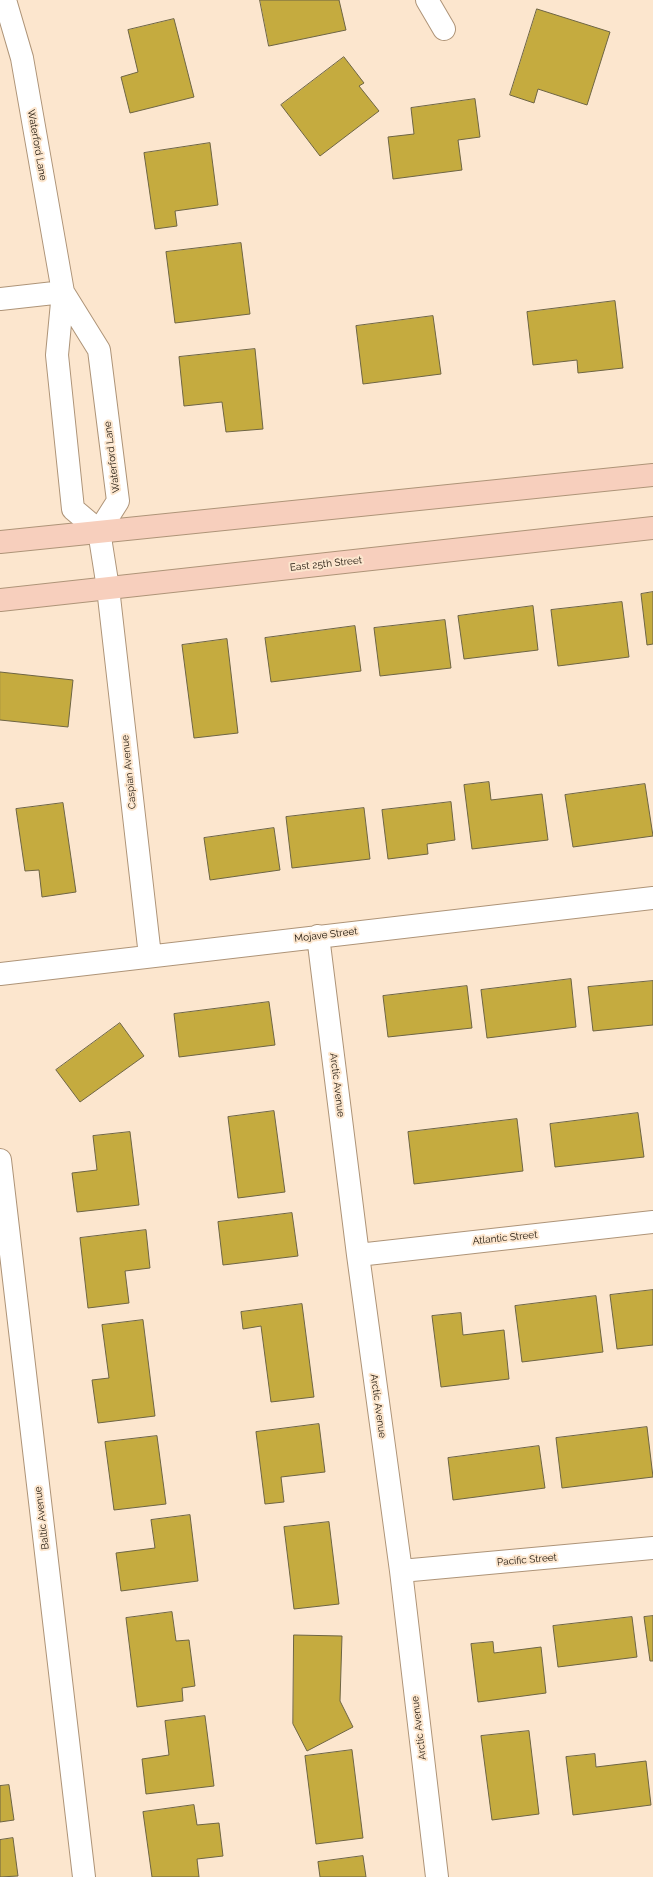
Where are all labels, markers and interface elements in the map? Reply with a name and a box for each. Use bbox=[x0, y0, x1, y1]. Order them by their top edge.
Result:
street label: Waterford Lane bbox=[25, 108, 49, 182]
street label: Waterford Lane bbox=[102, 420, 122, 494]
street label: East 25th Street bbox=[289, 554, 363, 574]
street label: Caspian Avenue bbox=[119, 734, 139, 810]
street label: Mojave Street bbox=[294, 925, 358, 945]
street label: Arctic Avenue bbox=[327, 1052, 347, 1118]
street label: Atlantic Street bbox=[472, 1229, 538, 1247]
street label: Arctic Avenue bbox=[368, 1373, 388, 1439]
street label: Baltic Avenue bbox=[32, 1486, 52, 1550]
street label: Pacific Street bbox=[497, 1551, 557, 1569]
street label: Arctic Avenue bbox=[409, 1695, 429, 1761]

